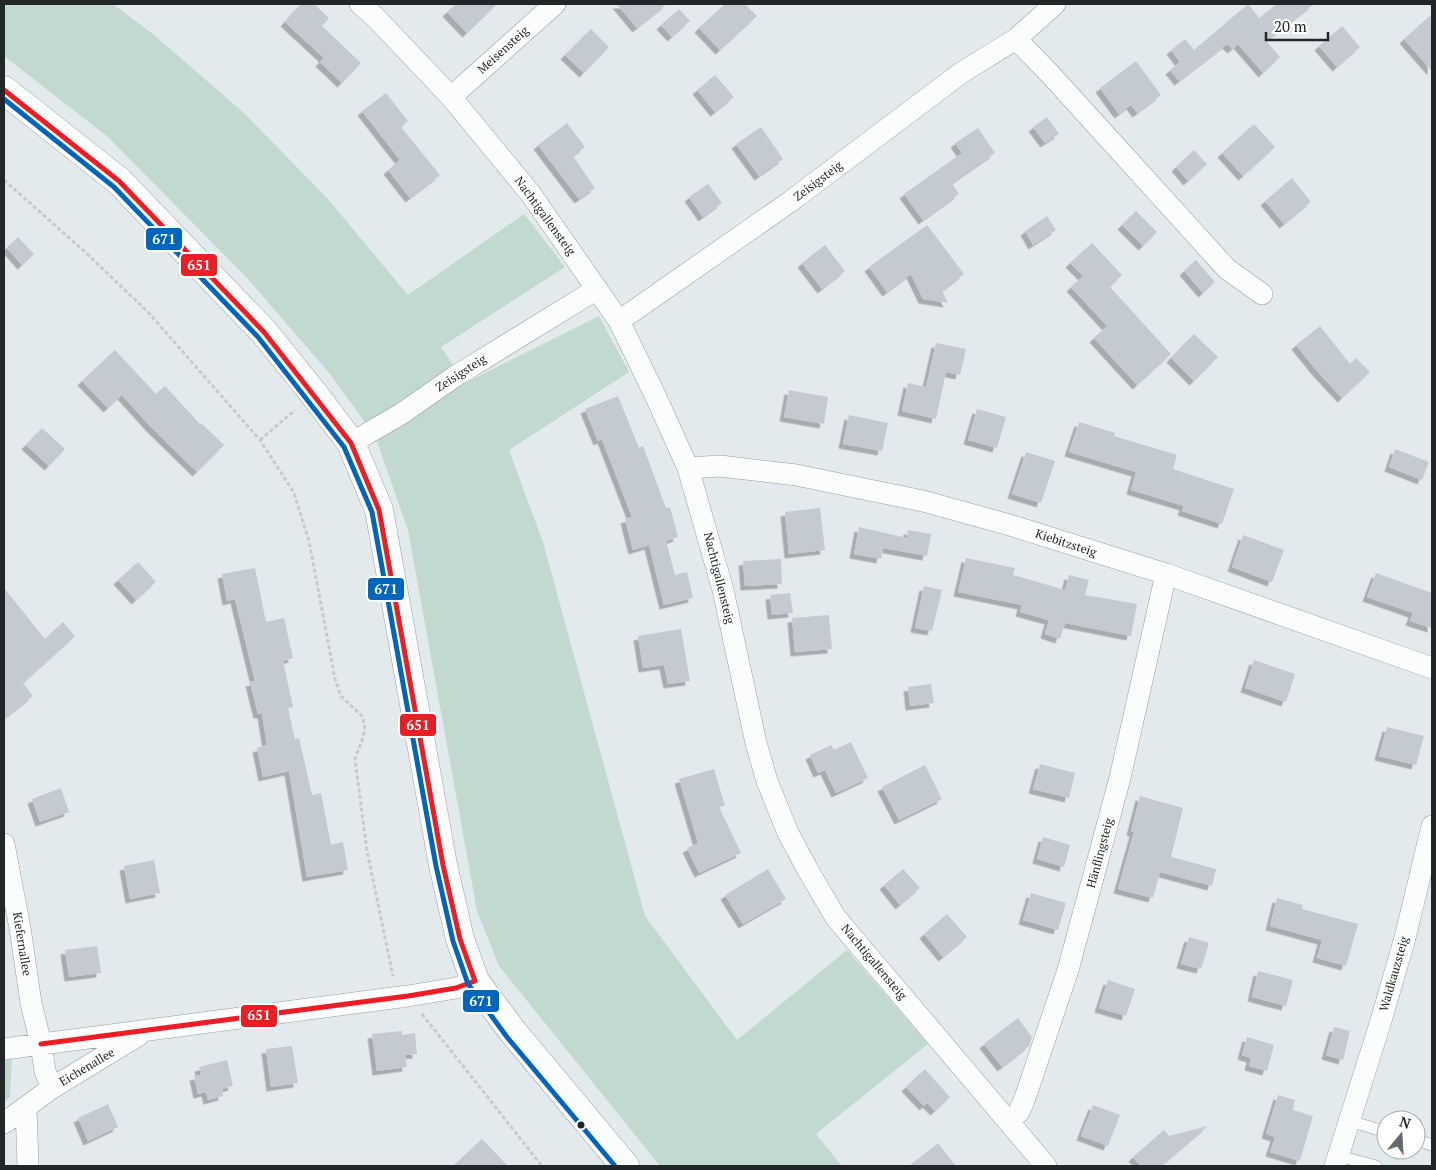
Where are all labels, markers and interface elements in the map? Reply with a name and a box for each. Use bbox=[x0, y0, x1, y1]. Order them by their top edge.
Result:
scale bar bbox=[1266, 10, 1328, 42]
text: 20 m bbox=[1274, 16, 1307, 36]
street label: Meisensteig bbox=[474, 22, 532, 77]
street label: Zeisigsteig bbox=[790, 157, 846, 204]
street label: Nachtigallensteig bbox=[512, 173, 579, 259]
line badge: 671 bbox=[145, 227, 183, 251]
text: 671 bbox=[152, 229, 176, 248]
line badge: 651 bbox=[180, 253, 218, 277]
text: 651 bbox=[187, 255, 211, 274]
street label: Zeisigsteig bbox=[433, 350, 489, 395]
street label: Kiebitzsteig bbox=[1034, 526, 1099, 560]
street label: Nachtigallensteig bbox=[701, 530, 738, 626]
line badge: 671 bbox=[367, 577, 405, 601]
text: 671 bbox=[374, 579, 398, 598]
line badge: 651 bbox=[399, 713, 437, 737]
text: 651 bbox=[406, 715, 430, 734]
street label: Hänflingsteig bbox=[1083, 816, 1116, 890]
street label: Kiefernallee bbox=[10, 911, 35, 977]
street label: Nachtigallensteig bbox=[838, 921, 911, 1003]
street label: Waldkauzsteig bbox=[1376, 934, 1412, 1013]
line badge: 671 bbox=[462, 989, 500, 1013]
text: 671 bbox=[469, 991, 493, 1010]
line badge: 651 bbox=[240, 1004, 278, 1028]
text: 651 bbox=[247, 1005, 271, 1024]
street label: Eichenallee bbox=[56, 1044, 117, 1089]
north arrow bbox=[1376, 1110, 1426, 1160]
text: N bbox=[1397, 1111, 1414, 1133]
unlabelled marker bbox=[576, 1120, 586, 1130]

